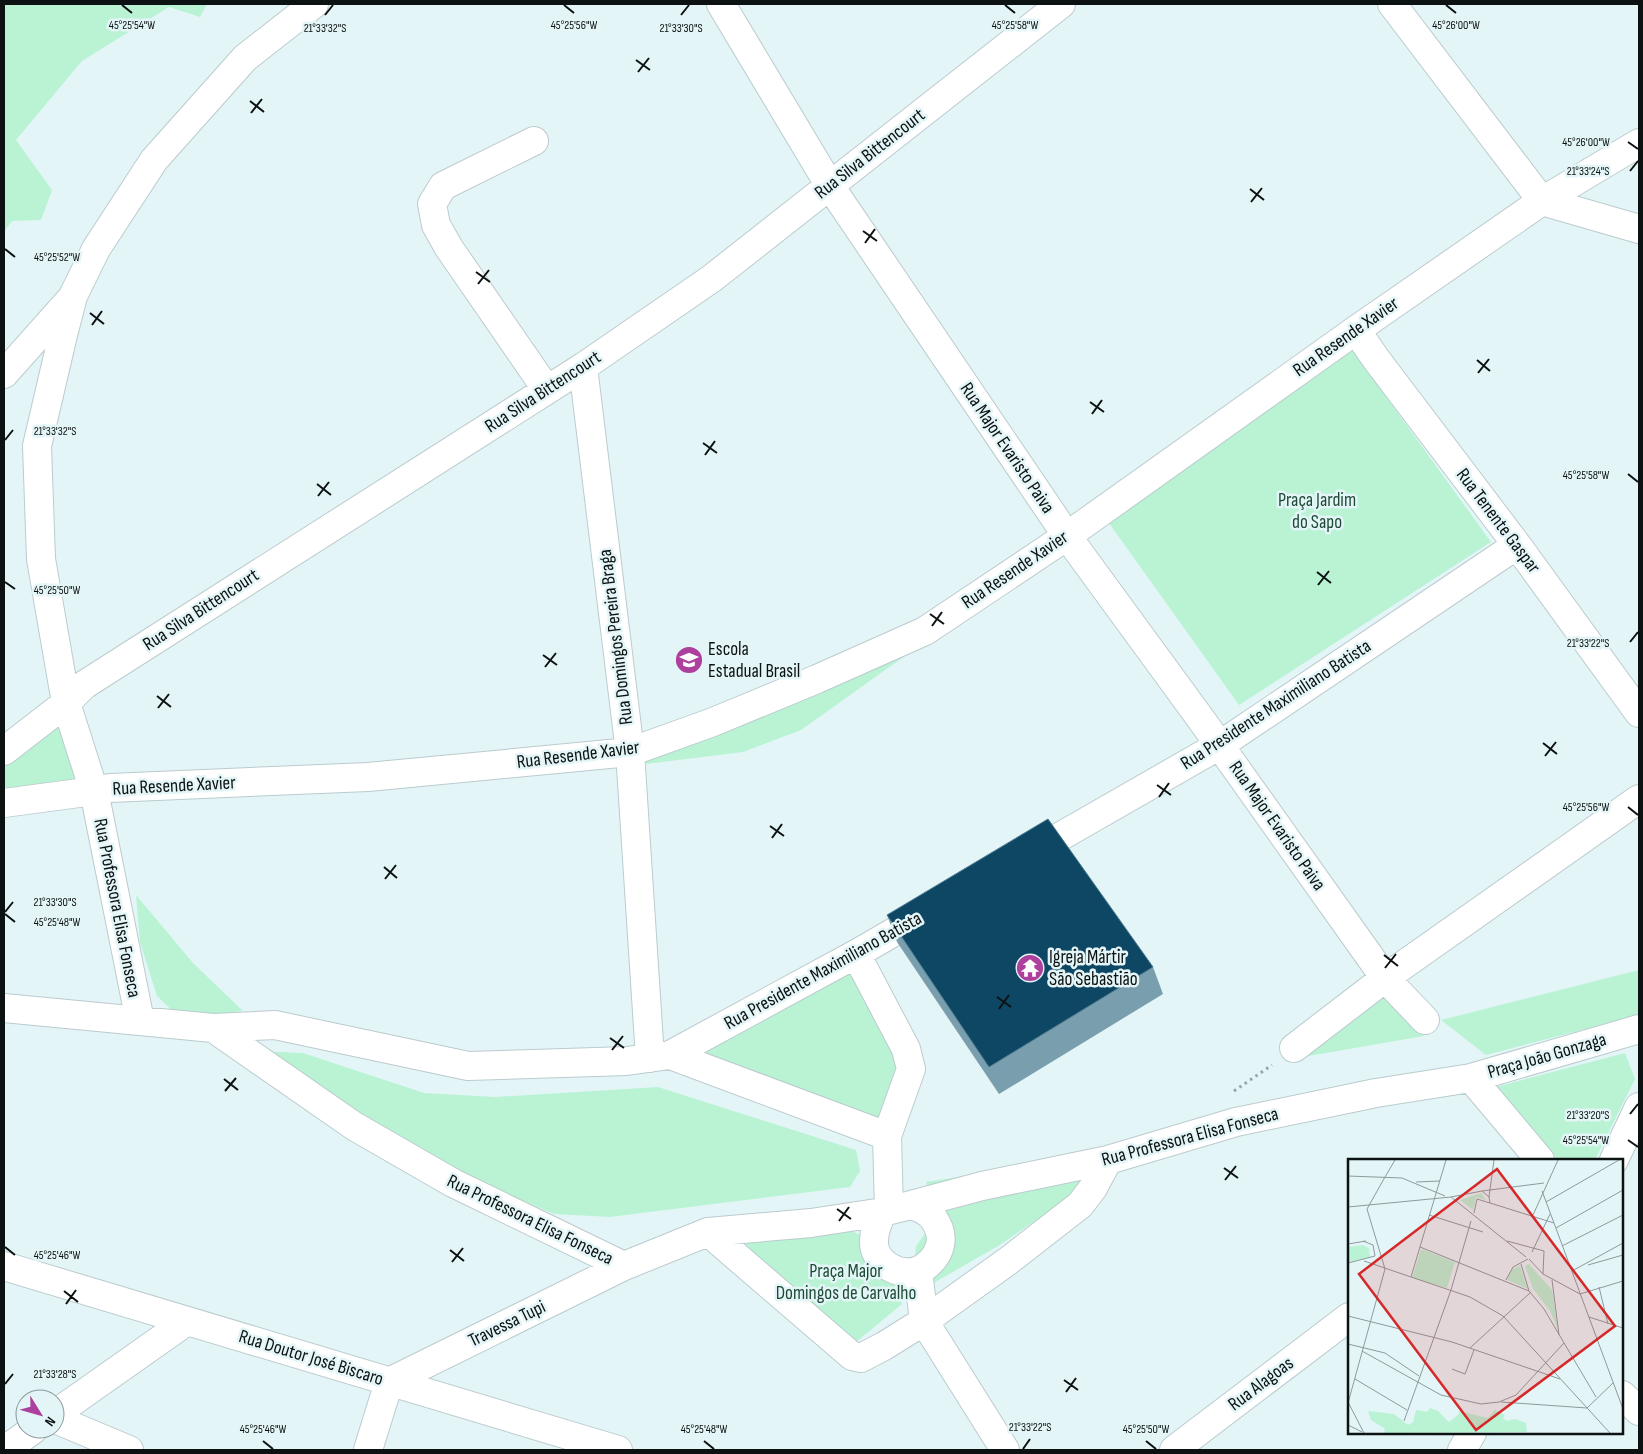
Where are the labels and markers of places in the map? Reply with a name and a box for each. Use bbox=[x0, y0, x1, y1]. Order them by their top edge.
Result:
place label: Escola Estadual Brasil bbox=[708, 638, 800, 683]
school or university icon: Escola Estadual Brasil bbox=[674, 645, 704, 675]
place label: Igreja Mártir São Sebastião bbox=[1049, 946, 1138, 991]
temple icon: Igreja Mártir São Sebastião bbox=[1015, 953, 1045, 983]

